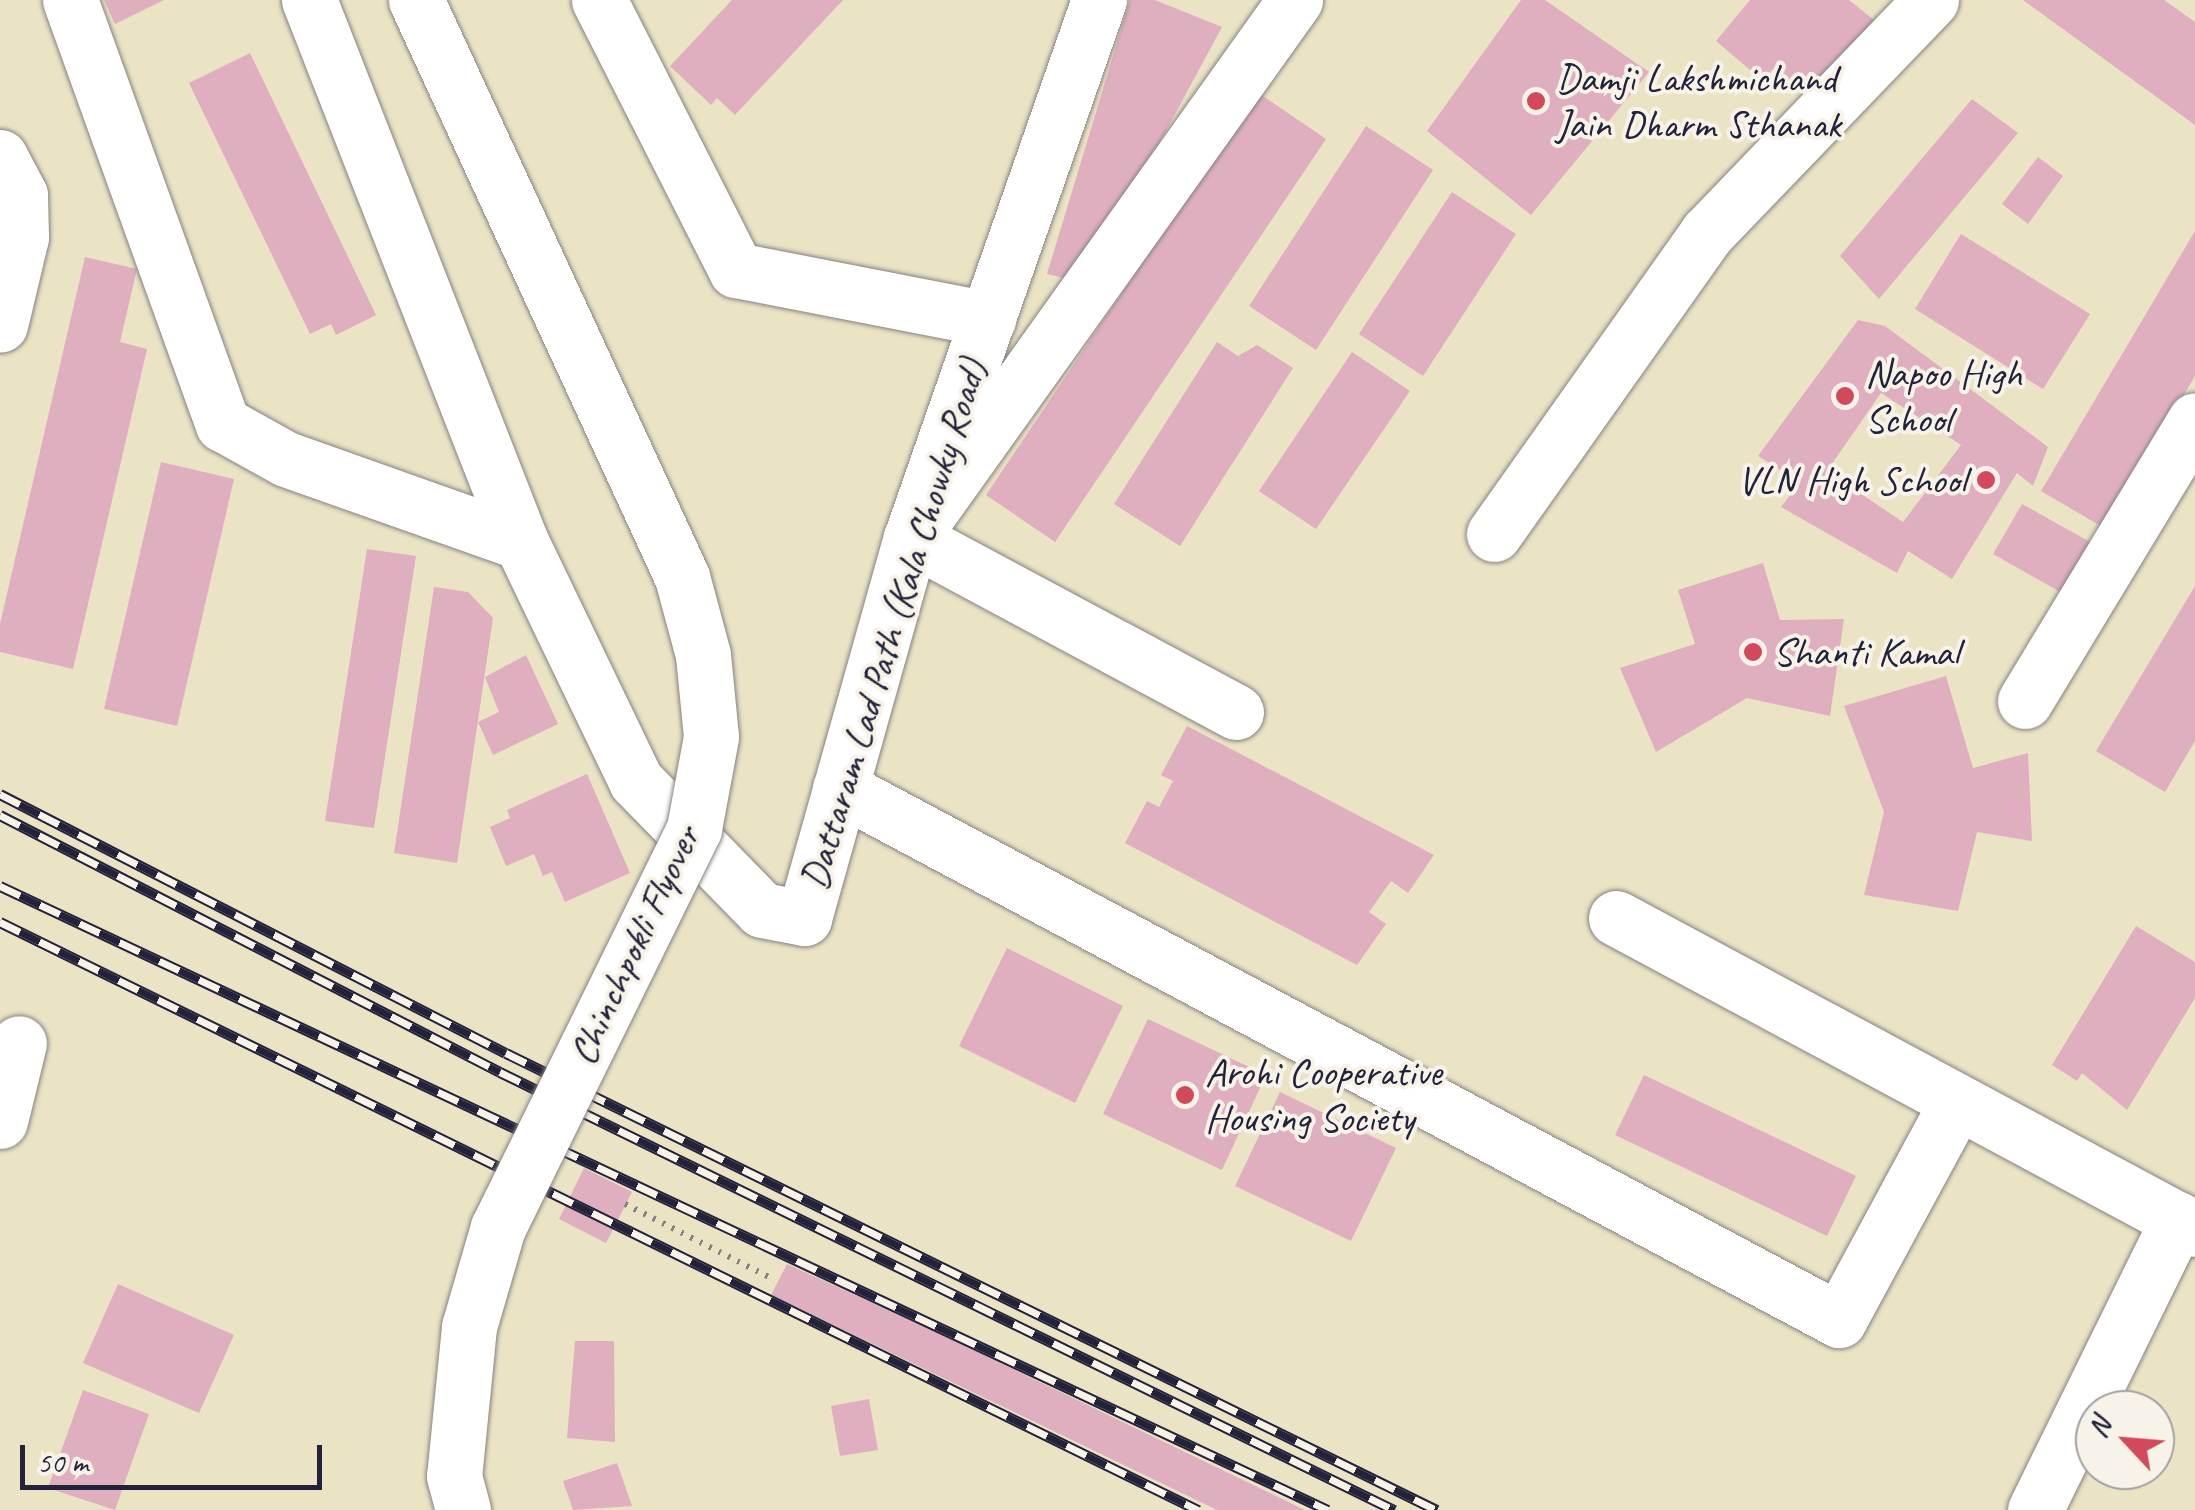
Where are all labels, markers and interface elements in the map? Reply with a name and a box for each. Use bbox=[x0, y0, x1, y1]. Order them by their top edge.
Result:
place label: Damji Lakshmichand Jain Dharm Sthanak bbox=[1556, 54, 1844, 148]
marker: Damji Lakshmichand Jain Dharm Sthanak bbox=[1525, 90, 1547, 112]
place label: Napoo High School bbox=[1865, 349, 2022, 443]
street label: Dattaram Lad Path (Kala Chowky Road) bbox=[789, 352, 997, 896]
marker: Napoo High School bbox=[1834, 385, 1856, 407]
place label: VLN High School bbox=[1739, 456, 1966, 504]
marker: VLN High School bbox=[1975, 469, 1997, 491]
place label: Shanti Kamal bbox=[1773, 628, 1959, 676]
marker: Shanti Kamal bbox=[1742, 641, 1764, 663]
street label: Chinchpokli Flyover bbox=[558, 818, 710, 1072]
place label: Arohi Cooperative Housing Society bbox=[1205, 1048, 1443, 1142]
marker: Arohi Cooperative Housing Society bbox=[1174, 1084, 1196, 1106]
north arrow bbox=[2075, 1390, 2175, 1490]
text: N bbox=[2080, 1412, 2119, 1443]
scale bar bbox=[25, 1425, 328, 1487]
text: 50 m bbox=[37, 1443, 88, 1481]

